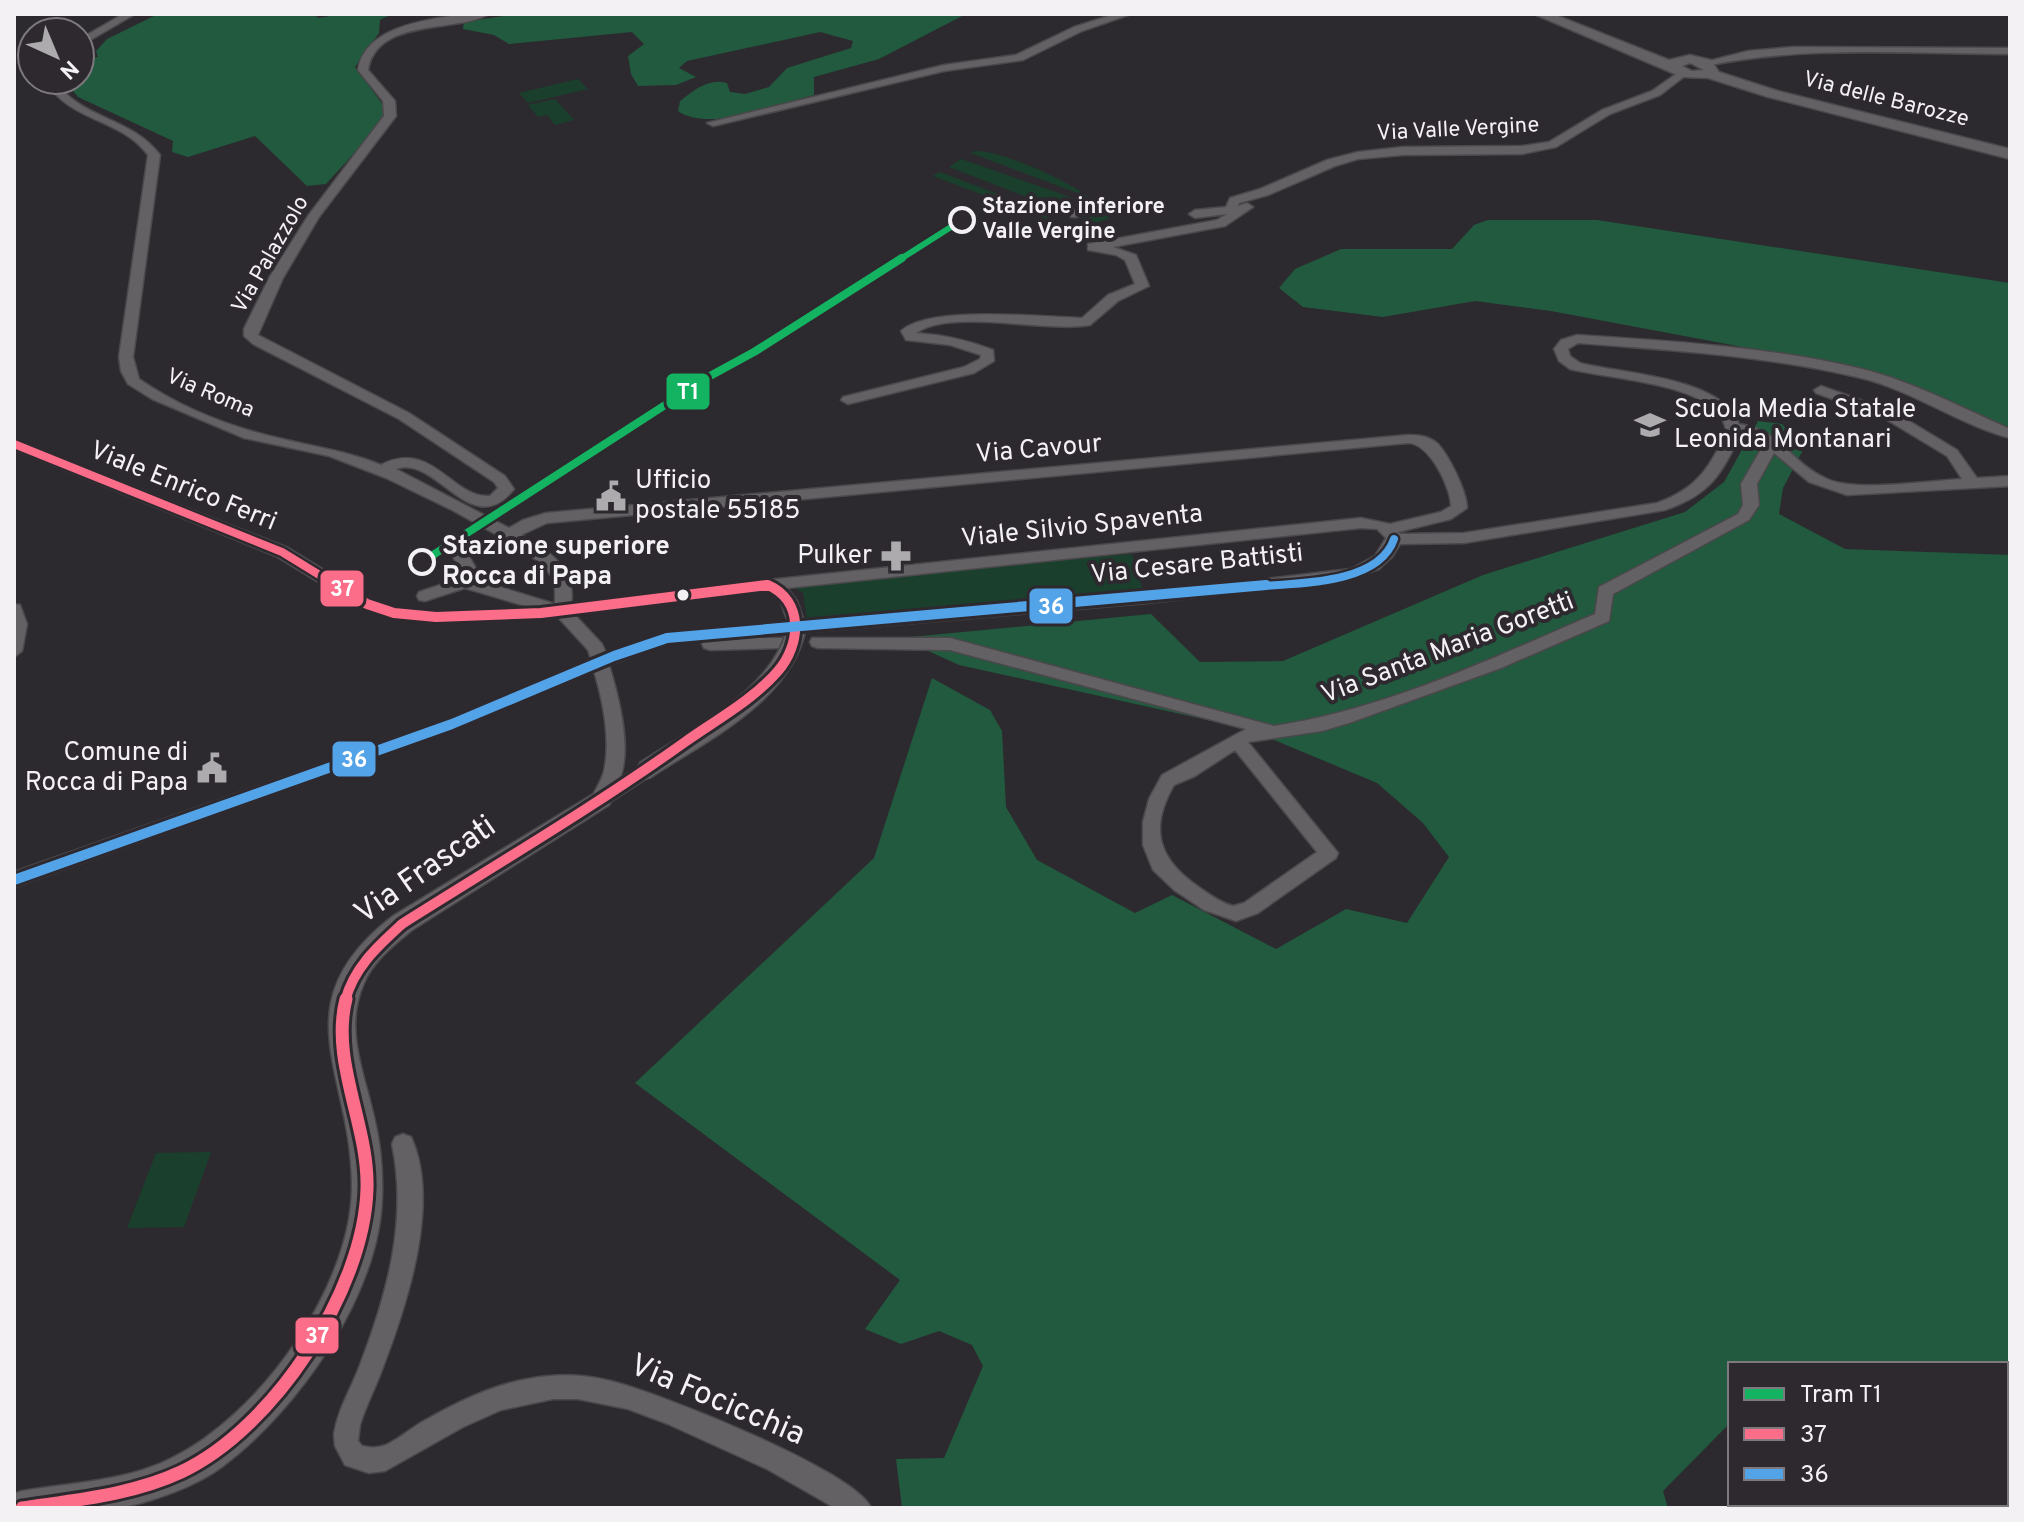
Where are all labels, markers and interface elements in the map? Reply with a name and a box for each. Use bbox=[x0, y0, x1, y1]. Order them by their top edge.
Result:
north arrow bbox=[16, 16, 96, 96]
text: N bbox=[53, 53, 83, 84]
street label: Via delle Barozze bbox=[1800, 66, 1972, 134]
street label: Via Valle Vergine bbox=[1376, 112, 1540, 148]
street label: Via Palazzolo bbox=[226, 191, 316, 319]
place label: Stazione inferiore Valle Vergine bbox=[982, 194, 1165, 246]
marker: Stazione inferiore Valle Vergine bbox=[949, 207, 975, 233]
street label: Via Roma bbox=[162, 363, 258, 425]
line badge: T1 bbox=[665, 372, 711, 411]
text: T1 bbox=[677, 380, 699, 407]
place label: Scuola Media Statale Leonida Montanari bbox=[1674, 394, 1916, 457]
school or university icon: Scuola Media Statale Leonida Montanari bbox=[1633, 408, 1667, 442]
street label: Via Cavour bbox=[975, 428, 1103, 472]
street label: Viale Enrico Ferri bbox=[85, 435, 281, 539]
place label: Ufficio postale 55185 bbox=[635, 465, 800, 528]
public building icon: Ufficio postale 55185 bbox=[594, 479, 628, 513]
street label: Viale Silvio Spaventa bbox=[960, 498, 1204, 556]
place label: Stazione superiore Rocca di Papa bbox=[442, 531, 670, 594]
street label: Via Cesare Battisti bbox=[1089, 537, 1305, 593]
pharmacy icon: Pulker bbox=[879, 539, 913, 573]
place label: Pulker bbox=[797, 540, 872, 573]
marker: Stazione superiore Rocca di Papa bbox=[409, 549, 435, 575]
line badge: 37 bbox=[319, 569, 365, 608]
text: 37 bbox=[330, 577, 354, 604]
street label: Via Santa Maria Goretti bbox=[1317, 586, 1579, 712]
unlabelled marker bbox=[675, 587, 691, 603]
line badge: 36 bbox=[1028, 587, 1074, 625]
text: 36 bbox=[1038, 595, 1064, 622]
place label: Comune di Rocca di Papa bbox=[25, 737, 188, 800]
line badge: 36 bbox=[331, 740, 377, 778]
text: 36 bbox=[341, 748, 367, 775]
public building icon: Comune di Rocca di Papa bbox=[195, 751, 229, 785]
street label: Via Frascati bbox=[347, 808, 505, 934]
line badge: 37 bbox=[294, 1316, 340, 1355]
text: 37 bbox=[305, 1324, 329, 1351]
street label: Via Focicchia bbox=[623, 1346, 811, 1456]
legend bbox=[1728, 1362, 2008, 1506]
text: Tram T1 bbox=[1800, 1381, 1882, 1411]
text: 37 bbox=[1800, 1421, 1827, 1451]
text: 36 bbox=[1800, 1461, 1829, 1491]

